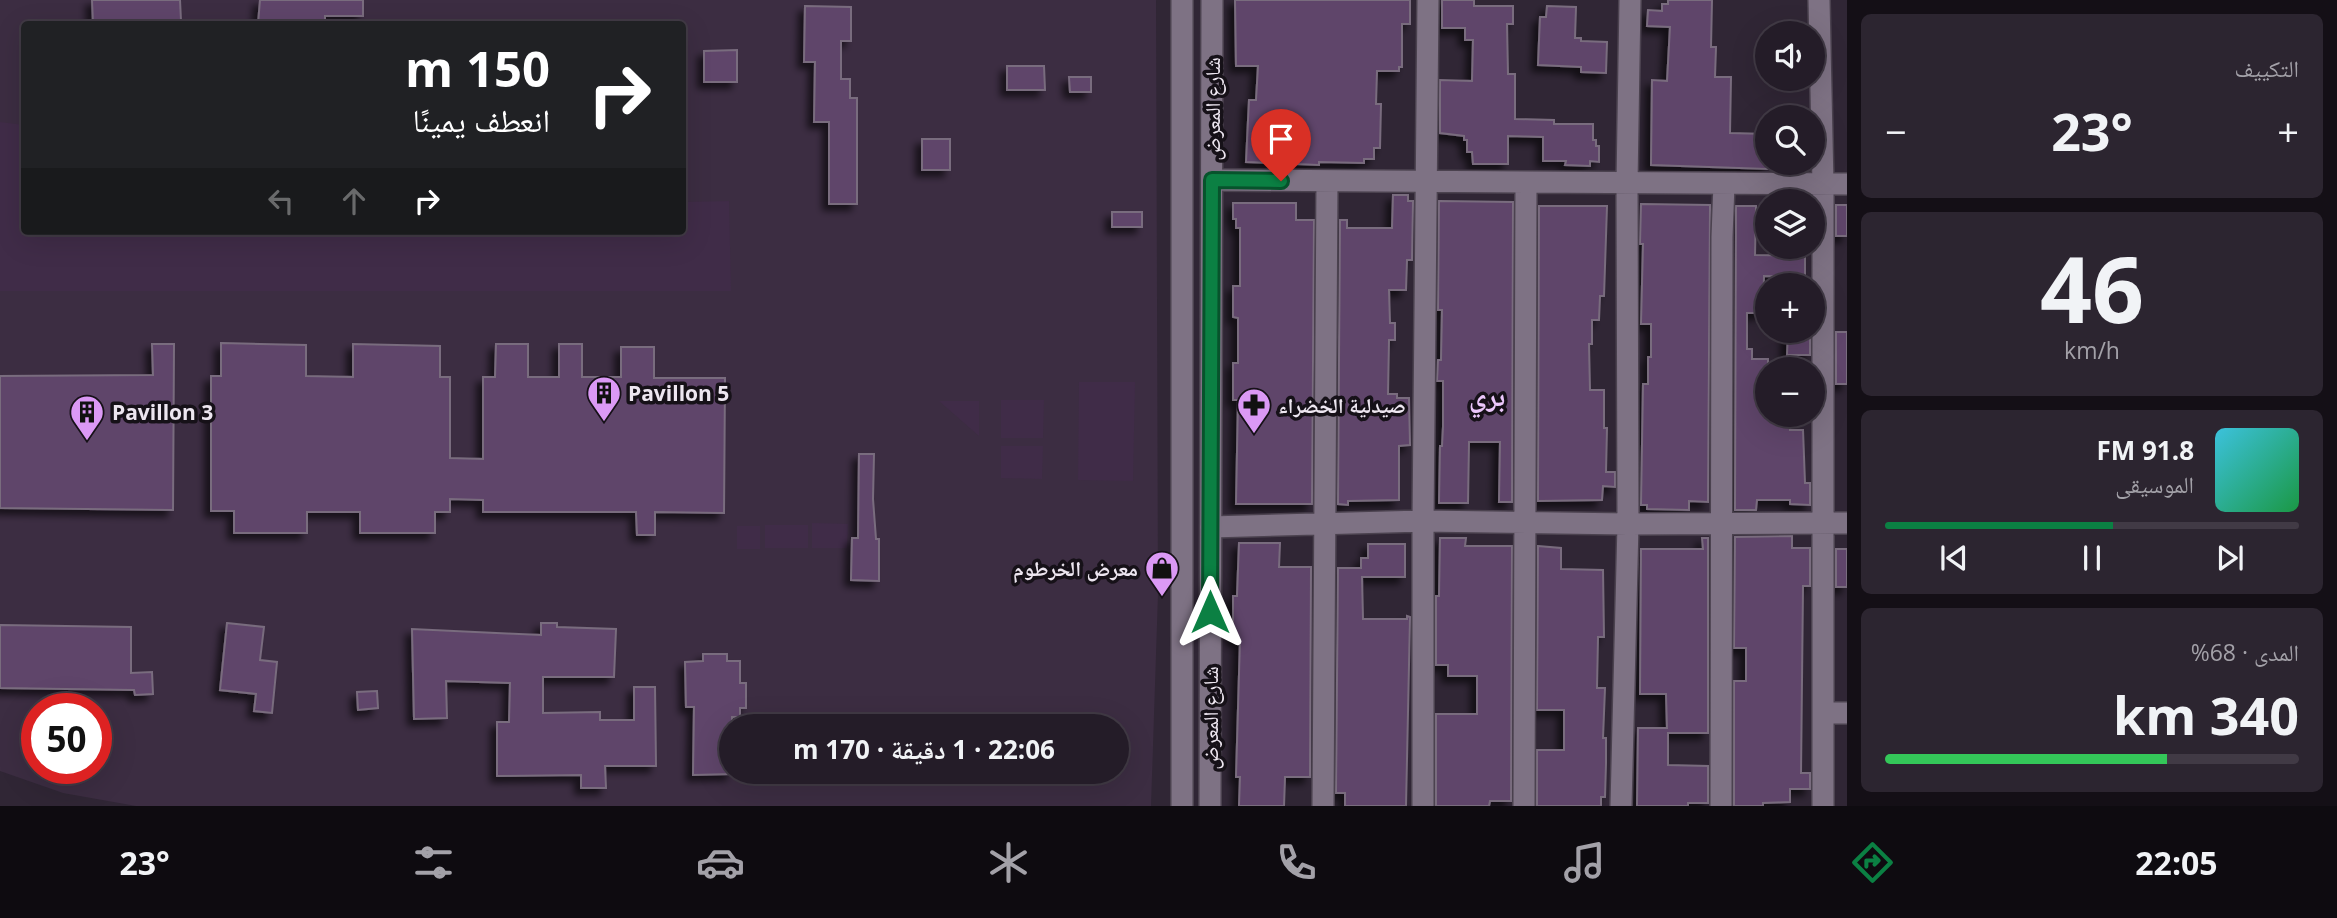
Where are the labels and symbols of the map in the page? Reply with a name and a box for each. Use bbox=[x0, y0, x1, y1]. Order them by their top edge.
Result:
street label: شارع المعرض bbox=[1198, 57, 1226, 161]
pin bbox=[1251, 109, 1311, 181]
building icon: Pavillon 5 bbox=[585, 374, 623, 423]
district label: بري bbox=[1469, 376, 1505, 419]
place label: Pavillon 5 bbox=[628, 379, 729, 407]
pharmacy icon: صيدلية الخضراء bbox=[1235, 386, 1273, 435]
place label: صيدلية الخضراء bbox=[1278, 391, 1406, 419]
building icon: Pavillon 3 bbox=[68, 393, 106, 442]
place label: Pavillon 3 bbox=[112, 398, 213, 426]
shop icon: معرض الخرطوم bbox=[1143, 549, 1181, 598]
place label: معرض الخرطوم bbox=[1013, 554, 1138, 583]
position arrow bbox=[1173, 575, 1247, 649]
street label: شارع المعرض bbox=[1196, 666, 1224, 770]
speed limit sign: 50 bbox=[21, 693, 112, 784]

